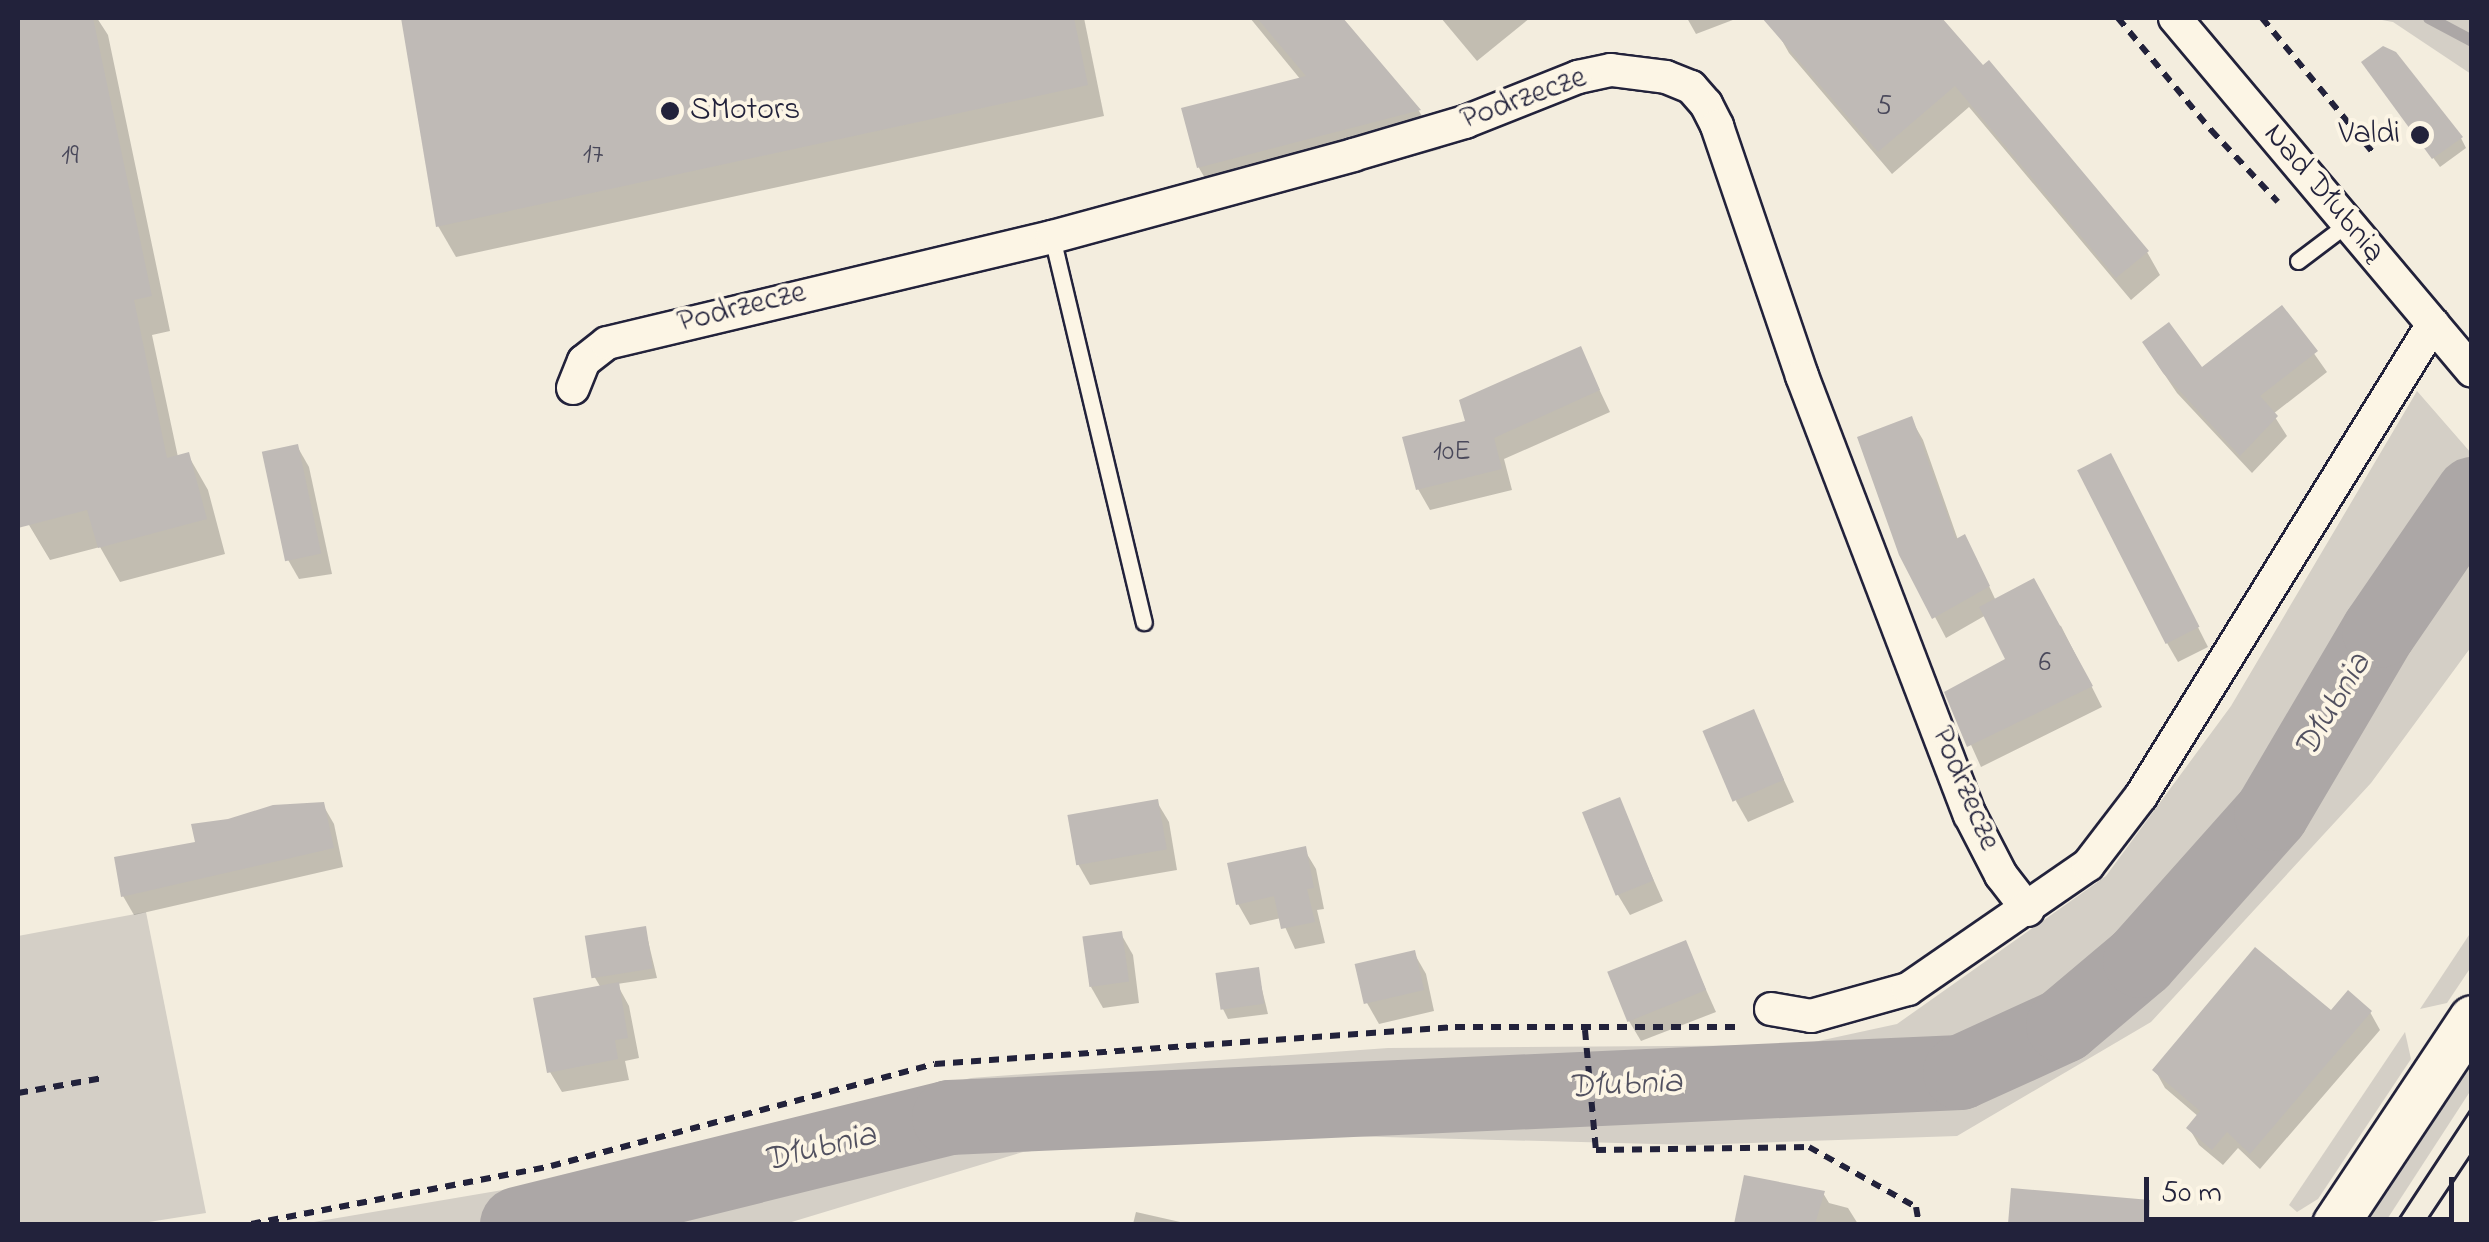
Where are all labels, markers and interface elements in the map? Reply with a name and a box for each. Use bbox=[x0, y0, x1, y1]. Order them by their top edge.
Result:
street label: Podrzecze bbox=[1456, 60, 1592, 140]
house number: 5 bbox=[1876, 90, 1892, 124]
place label: SMotors bbox=[690, 92, 800, 130]
marker: SMotors bbox=[659, 100, 681, 122]
place label: Valdi bbox=[2339, 116, 2400, 154]
street label: Nad Dłubnią bbox=[2254, 117, 2392, 271]
marker: Valdi bbox=[2409, 124, 2431, 146]
house number: 17 bbox=[583, 139, 603, 173]
house number: 19 bbox=[61, 140, 79, 174]
street label: Podrzecze bbox=[674, 275, 810, 343]
house number: 10E bbox=[1433, 436, 1471, 470]
water label: Dłubnia bbox=[2287, 646, 2381, 766]
house number: 6 bbox=[2039, 647, 2051, 681]
street label: Podrzecze bbox=[1921, 721, 2007, 857]
water label: Dłubnia bbox=[1567, 1062, 1683, 1110]
water label: Dłubnia bbox=[759, 1115, 881, 1183]
scale bar bbox=[2149, 1157, 2459, 1219]
text: 50 m bbox=[2161, 1172, 2222, 1216]

